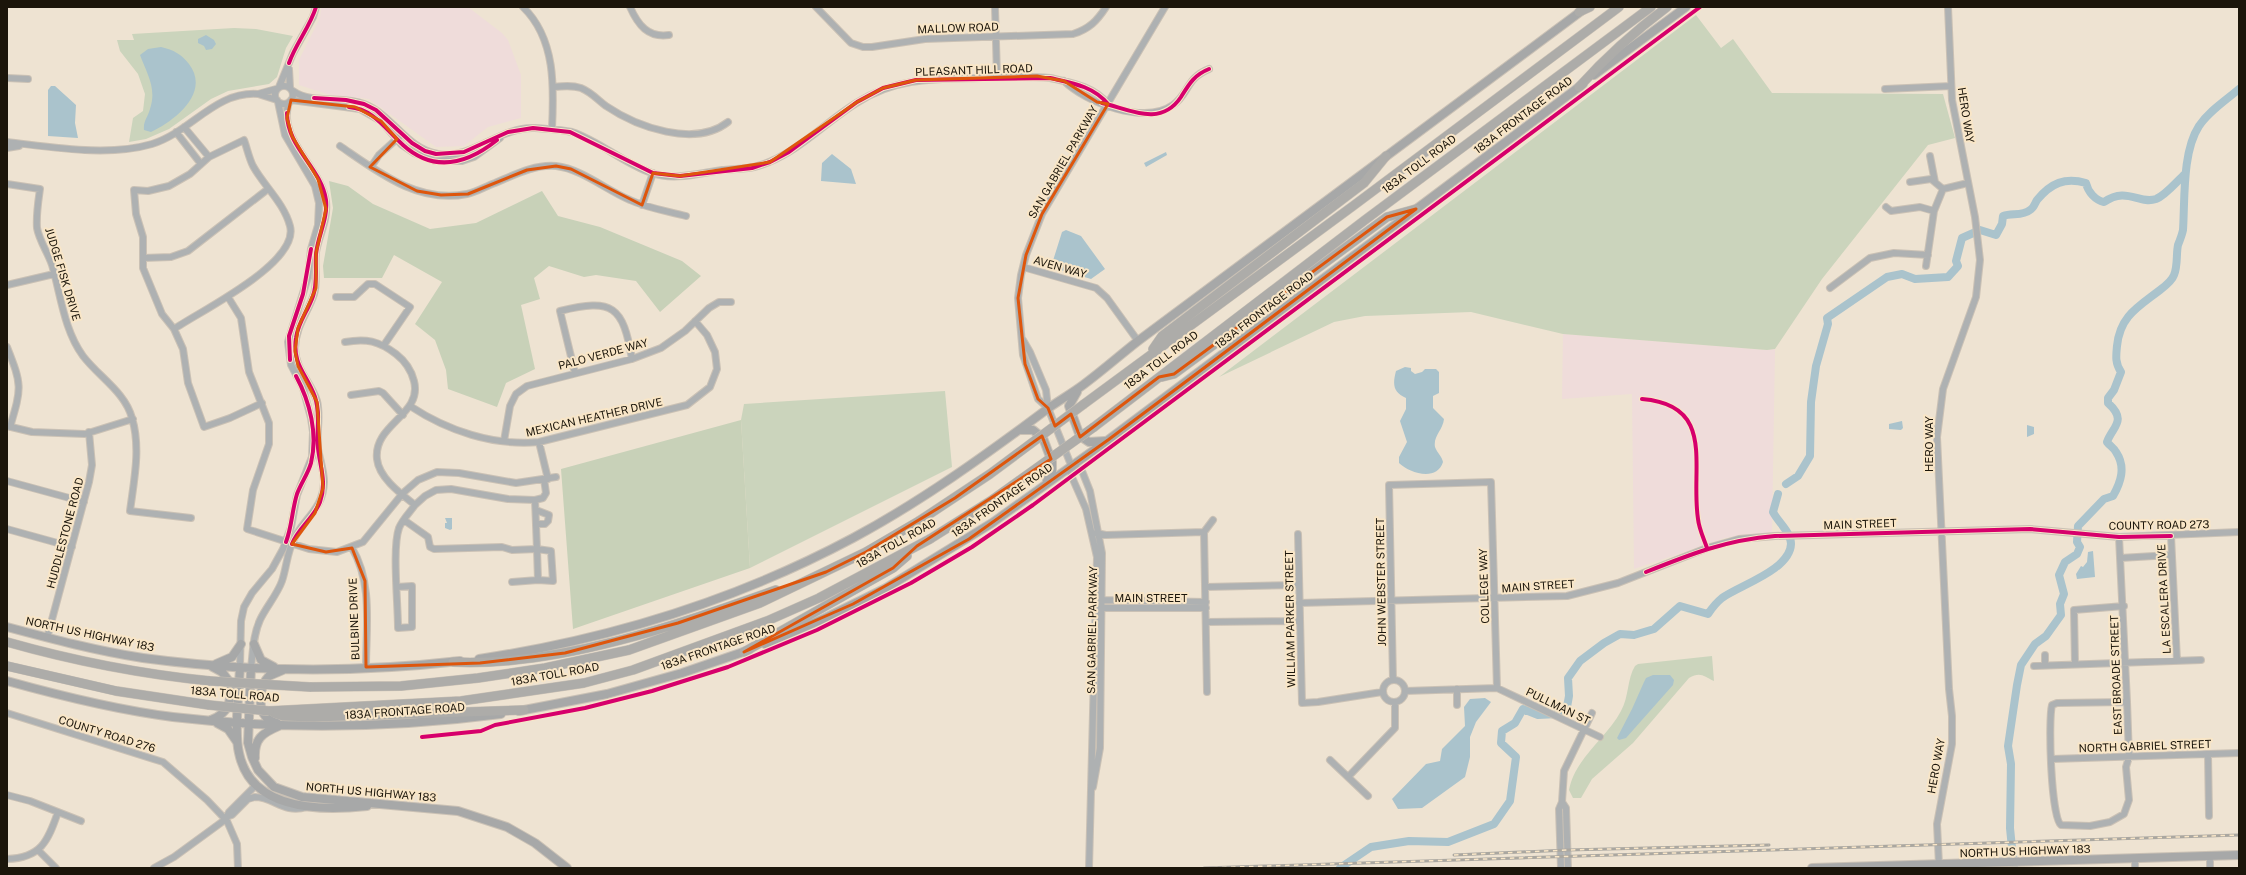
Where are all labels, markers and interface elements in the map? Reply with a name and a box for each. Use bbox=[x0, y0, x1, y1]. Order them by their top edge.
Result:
street label: MALLOW ROAD bbox=[917, 21, 999, 35]
street label: PLEASANT HILL ROAD bbox=[915, 62, 1033, 78]
street label: 183A FRONTAGE ROAD bbox=[1471, 74, 1575, 156]
street label: HERO WAY bbox=[1956, 86, 1976, 144]
street label: SAN GABRIEL PARKWAY bbox=[1026, 103, 1100, 220]
street label: 183A TOLL ROAD bbox=[1380, 132, 1459, 196]
street label: JUDGE FISK DRIVE bbox=[43, 226, 83, 322]
street label: AVEN WAY bbox=[1032, 254, 1088, 280]
street label: 183A FRONTAGE ROAD bbox=[1212, 269, 1316, 351]
street label: 183A TOLL ROAD bbox=[1122, 328, 1201, 392]
street label: PALO VERDE WAY bbox=[557, 336, 649, 372]
street label: MEXICAN HEATHER DRIVE bbox=[524, 395, 664, 439]
street label: HERO WAY bbox=[1923, 416, 1935, 472]
street label: 183A FRONTAGE ROAD bbox=[949, 460, 1055, 539]
street label: HUDDLESTONE ROAD bbox=[44, 476, 86, 590]
street label: 183A TOLL ROAD bbox=[854, 516, 938, 570]
street label: JOHN WEBSTER STREET bbox=[1374, 517, 1388, 646]
street label: MAIN STREET bbox=[1823, 517, 1897, 531]
street label: COUNTY ROAD 273 bbox=[2109, 518, 2210, 532]
street label: LA ESCALERA DRIVE bbox=[2155, 544, 2173, 654]
street label: COLLEGE WAY bbox=[1477, 548, 1491, 624]
street label: WILLIAM PARKER STREET bbox=[1283, 550, 1297, 688]
street label: SAN GABRIEL PARKWAY bbox=[1085, 566, 1099, 694]
street label: MAIN STREET bbox=[1501, 577, 1575, 595]
street label: BULBINE DRIVE bbox=[347, 578, 361, 660]
street label: MAIN STREET bbox=[1114, 592, 1188, 604]
street label: EAST BROADE STREET bbox=[2108, 614, 2124, 735]
street label: NORTH US HIGHWAY 183 bbox=[25, 615, 155, 654]
street label: 183A FRONTAGE ROAD bbox=[659, 622, 777, 672]
street label: 183A TOLL ROAD bbox=[510, 660, 600, 688]
street label: 183A TOLL ROAD bbox=[190, 684, 280, 704]
street label: PULLMAN ST bbox=[1524, 685, 1592, 727]
street label: 183A FRONTAGE ROAD bbox=[345, 701, 466, 721]
street label: COUNTY ROAD 276 bbox=[57, 714, 157, 754]
street label: HERO WAY bbox=[1925, 737, 1947, 795]
street label: NORTH GABRIEL STREET bbox=[2078, 738, 2212, 754]
street label: NORTH US HIGHWAY 183 bbox=[305, 780, 437, 804]
street label: NORTH US HIGHWAY 183 bbox=[1959, 843, 2091, 859]

